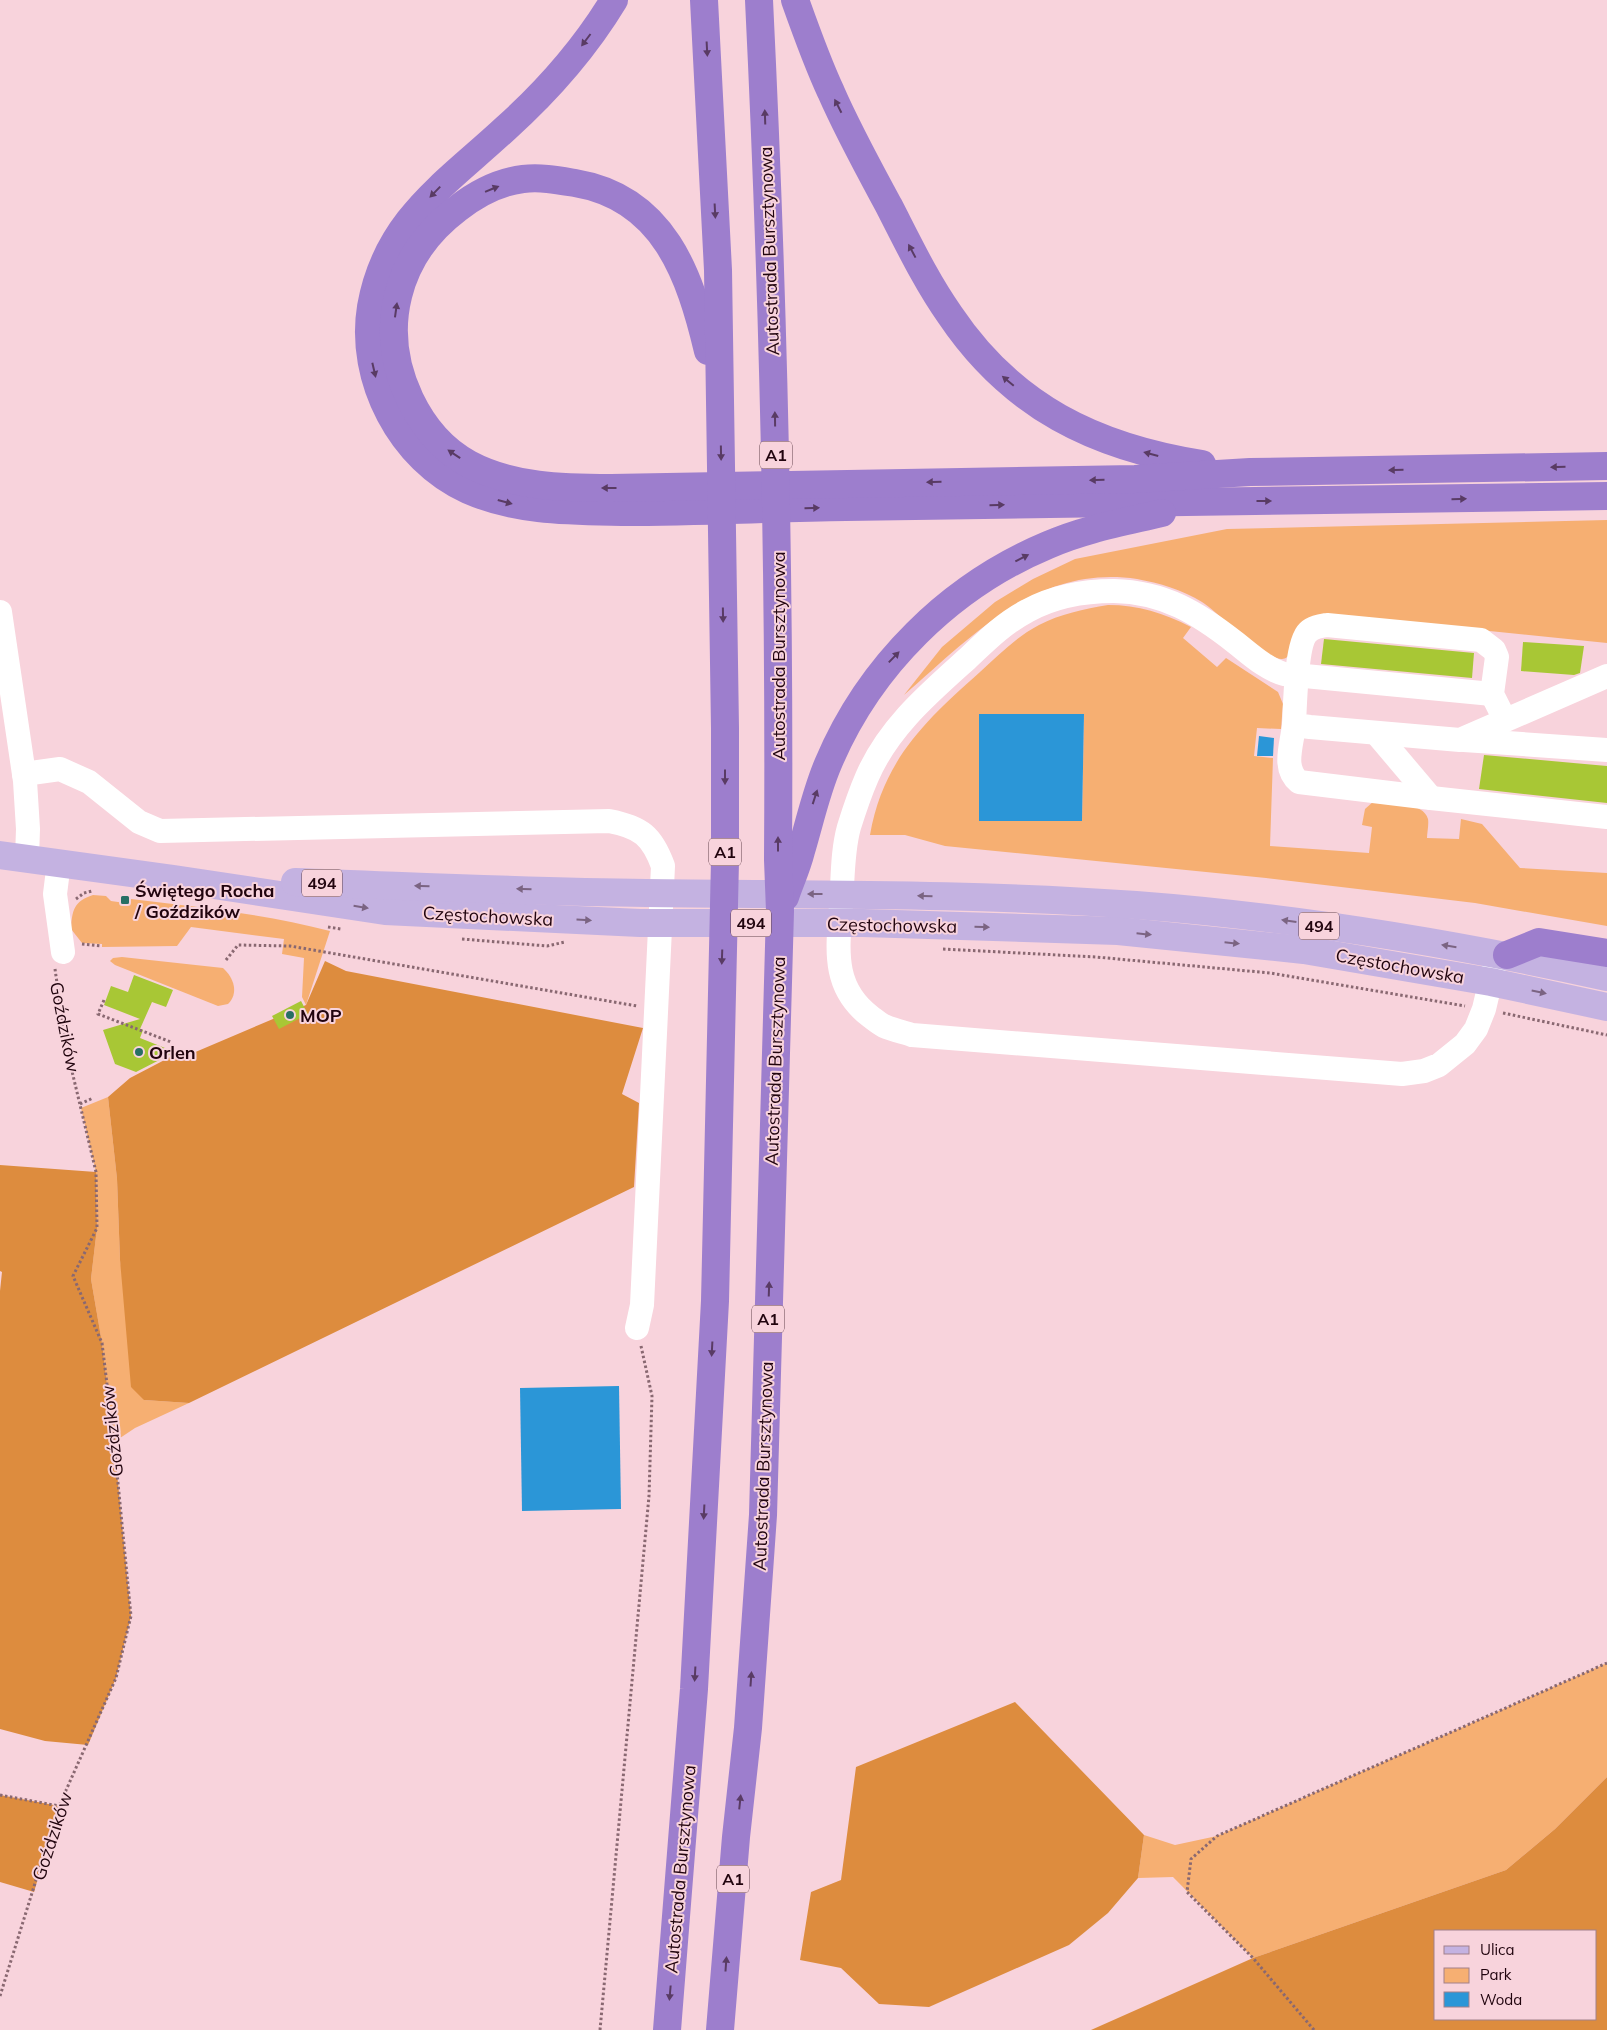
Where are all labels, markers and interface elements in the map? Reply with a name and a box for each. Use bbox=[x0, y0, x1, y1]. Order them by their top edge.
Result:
one-way arrow bbox=[581, 33, 591, 47]
one-way arrow bbox=[703, 41, 711, 57]
one-way arrow bbox=[834, 99, 842, 114]
one-way arrow bbox=[760, 109, 768, 125]
street label: Autostrada Bursztynowa bbox=[754, 146, 784, 356]
one-way arrow bbox=[485, 184, 499, 192]
one-way arrow bbox=[429, 186, 441, 198]
one-way arrow bbox=[711, 203, 719, 219]
one-way arrow bbox=[908, 244, 916, 258]
one-way arrow bbox=[393, 302, 401, 318]
one-way arrow bbox=[370, 362, 378, 377]
one-way arrow bbox=[1002, 375, 1014, 387]
one-way arrow bbox=[771, 411, 779, 427]
road number: A1 bbox=[760, 442, 792, 468]
one-way arrow bbox=[717, 445, 725, 461]
one-way arrow bbox=[447, 449, 460, 459]
one-way arrow bbox=[1143, 450, 1158, 458]
one-way arrow bbox=[1550, 463, 1566, 471]
one-way arrow bbox=[1388, 466, 1404, 474]
one-way arrow bbox=[1088, 476, 1104, 484]
one-way arrow bbox=[926, 478, 942, 486]
one-way arrow bbox=[601, 484, 617, 492]
one-way arrow bbox=[1451, 494, 1467, 502]
one-way arrow bbox=[1256, 497, 1272, 505]
one-way arrow bbox=[497, 499, 512, 507]
one-way arrow bbox=[990, 500, 1006, 508]
one-way arrow bbox=[805, 504, 821, 512]
street label: Autostrada Bursztynowa bbox=[767, 552, 790, 760]
one-way arrow bbox=[1015, 554, 1029, 562]
one-way arrow bbox=[719, 607, 727, 623]
one-way arrow bbox=[888, 651, 900, 663]
one-way arrow bbox=[721, 770, 729, 786]
one-way arrow bbox=[812, 790, 819, 805]
one-way arrow bbox=[774, 836, 782, 852]
road number: A1 bbox=[709, 839, 741, 866]
road number: 494 bbox=[302, 870, 342, 896]
place label: Świętego Rocha / Goździków bbox=[134, 879, 274, 923]
one-way arrow bbox=[414, 882, 430, 890]
one-way arrow bbox=[516, 885, 532, 893]
one-way arrow bbox=[807, 890, 823, 898]
one-way arrow bbox=[917, 892, 933, 900]
marker: Świętego Rocha / Goździków bbox=[119, 894, 131, 906]
street label: Częstochowska bbox=[422, 901, 554, 931]
one-way arrow bbox=[353, 903, 369, 911]
road number: 494 bbox=[731, 910, 771, 936]
street label: Częstochowska bbox=[827, 912, 957, 938]
road number: 494 bbox=[1299, 912, 1339, 939]
one-way arrow bbox=[576, 916, 592, 924]
one-way arrow bbox=[1280, 917, 1296, 925]
one-way arrow bbox=[974, 923, 990, 931]
one-way arrow bbox=[1136, 930, 1152, 938]
one-way arrow bbox=[1225, 939, 1241, 947]
one-way arrow bbox=[1441, 941, 1457, 949]
street label: Częstochowska bbox=[1334, 943, 1466, 989]
one-way arrow bbox=[718, 950, 726, 966]
street label: Autostrada Bursztynowa bbox=[760, 956, 790, 1166]
street label: Goździków bbox=[45, 980, 85, 1075]
one-way arrow bbox=[1531, 988, 1546, 996]
place label: MOP bbox=[300, 1004, 342, 1027]
marker: MOP bbox=[284, 1009, 296, 1021]
place label: Orlen bbox=[149, 1041, 196, 1064]
marker: Orlen bbox=[133, 1046, 145, 1058]
one-way arrow bbox=[765, 1281, 773, 1297]
road number: A1 bbox=[752, 1306, 784, 1332]
one-way arrow bbox=[708, 1342, 716, 1358]
street label: Autostrada Bursztynowa bbox=[748, 1361, 778, 1571]
street label: Goździków bbox=[96, 1384, 128, 1478]
one-way arrow bbox=[699, 1504, 707, 1520]
one-way arrow bbox=[690, 1666, 698, 1682]
one-way arrow bbox=[748, 1671, 756, 1687]
street label: Autostrada Bursztynowa bbox=[659, 1764, 701, 1974]
street label: Goździków bbox=[27, 1788, 77, 1883]
one-way arrow bbox=[736, 1794, 744, 1810]
road number: A1 bbox=[717, 1866, 749, 1892]
legend bbox=[1434, 1930, 1597, 2020]
text: Ulica bbox=[1480, 1940, 1514, 1959]
one-way arrow bbox=[722, 1956, 730, 1972]
text: Park bbox=[1480, 1965, 1512, 1984]
one-way arrow bbox=[666, 1985, 674, 2001]
text: Woda bbox=[1480, 1990, 1522, 2009]

